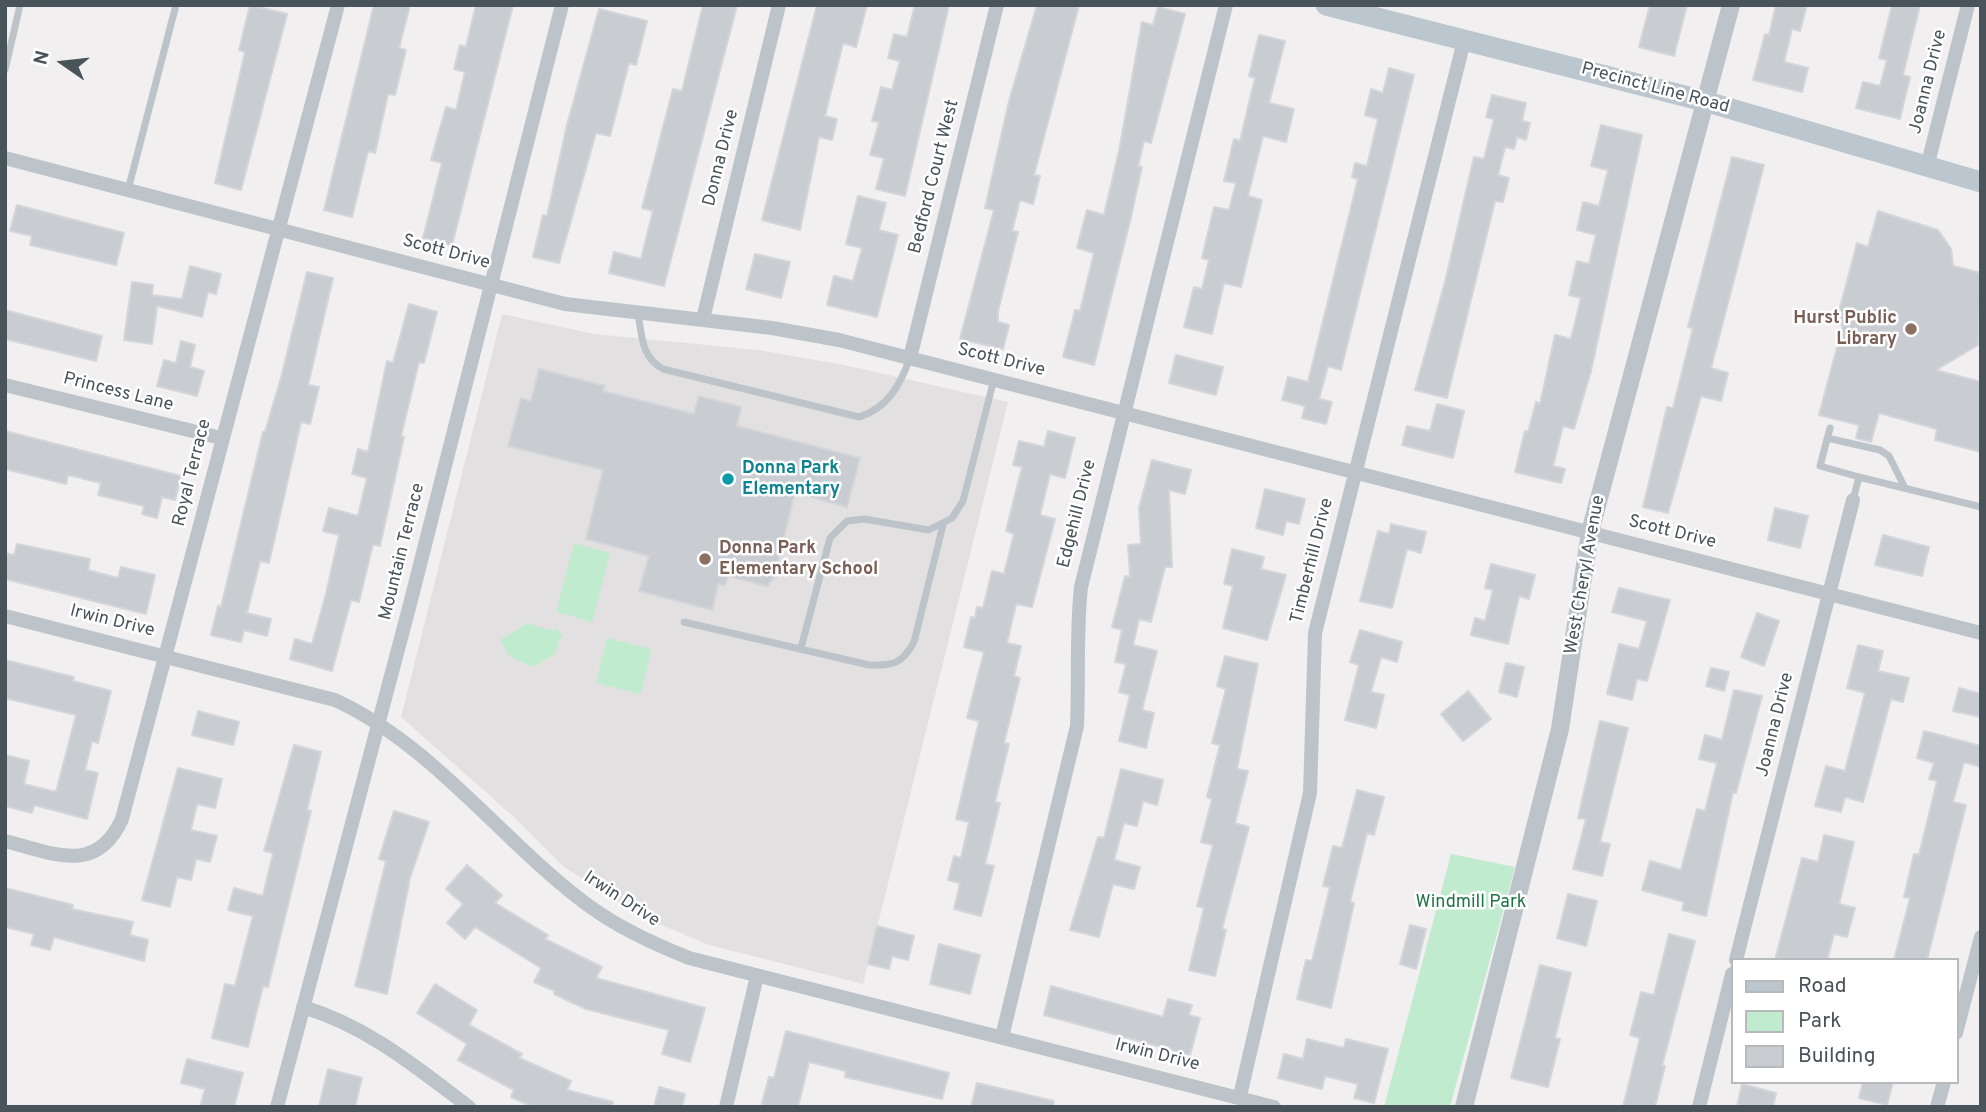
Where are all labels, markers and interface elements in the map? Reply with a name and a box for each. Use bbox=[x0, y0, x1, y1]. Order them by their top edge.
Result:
north arrow bbox=[28, 28, 98, 98]
street label: Joanna Drive bbox=[1906, 28, 1952, 136]
text: N bbox=[29, 48, 56, 67]
street label: Precinct Line Road bbox=[1579, 59, 1731, 119]
street label: Bedford Court West bbox=[905, 98, 965, 256]
street label: Donna Drive bbox=[700, 107, 744, 209]
street label: Scott Drive bbox=[400, 231, 492, 275]
place label: Hurst Public Library bbox=[1793, 308, 1897, 350]
marker: Hurst Public Library bbox=[1903, 321, 1919, 337]
street label: Scott Drive bbox=[955, 340, 1047, 382]
street label: Princess Lane bbox=[61, 369, 175, 417]
street label: Royal Terrace bbox=[169, 417, 217, 529]
place label: Donna Park Elementary bbox=[742, 458, 840, 500]
street label: Edgehill Drive bbox=[1054, 458, 1102, 570]
marker: Donna Park Elementary bbox=[720, 471, 736, 487]
street label: Mountain Terrace bbox=[376, 481, 430, 623]
street label: West Cheryl Avenue bbox=[1561, 494, 1611, 656]
street label: Timberhill Drive bbox=[1287, 496, 1339, 626]
street label: Scott Drive bbox=[1626, 512, 1718, 554]
place label: Donna Park Elementary School bbox=[719, 538, 878, 580]
marker: Donna Park Elementary School bbox=[697, 551, 713, 567]
street label: Irwin Drive bbox=[67, 601, 157, 643]
street label: Joanna Drive bbox=[1753, 671, 1799, 779]
street label: Irwin Drive bbox=[579, 867, 663, 933]
park label: Windmill Park bbox=[1416, 892, 1526, 914]
legend bbox=[1730, 958, 1958, 1084]
text: Road bbox=[1798, 973, 1847, 1000]
text: Park bbox=[1798, 1008, 1841, 1035]
street label: Irwin Drive bbox=[1112, 1035, 1202, 1077]
text: Building bbox=[1798, 1043, 1876, 1070]

